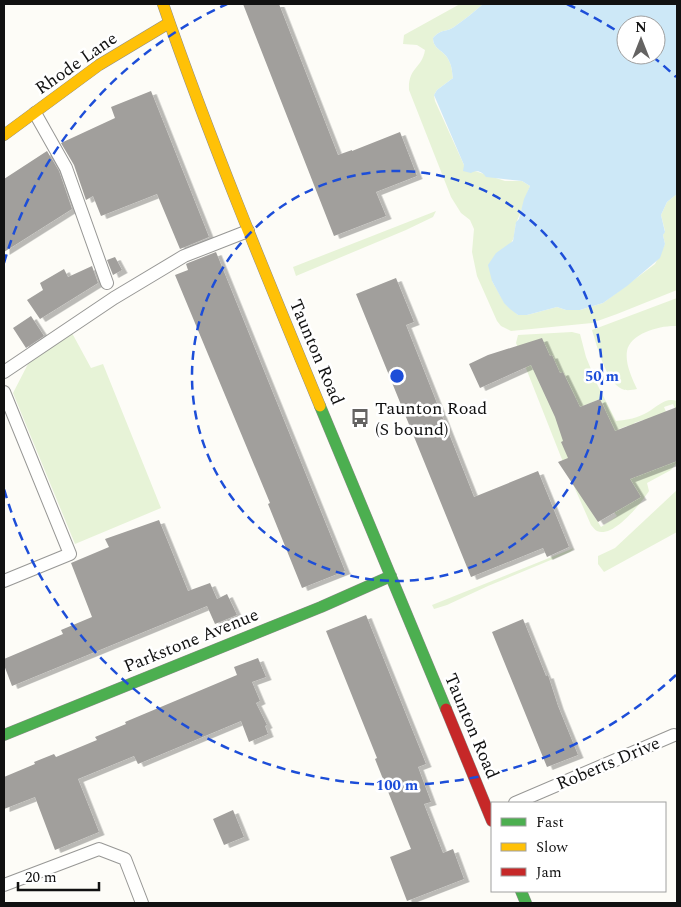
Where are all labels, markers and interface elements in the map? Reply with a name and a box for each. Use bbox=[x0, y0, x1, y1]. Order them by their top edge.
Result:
north arrow bbox=[616, 15, 666, 65]
text: N bbox=[635, 17, 647, 38]
street label: Rhode Lane bbox=[30, 25, 123, 102]
street label: Taunton Road bbox=[282, 295, 351, 409]
text: 50 m bbox=[585, 365, 620, 388]
centre of rings bbox=[388, 367, 406, 385]
place label: Taunton Road (S bound) bbox=[375, 395, 487, 443]
bus stop icon: Taunton Road (S bound) bbox=[349, 407, 371, 429]
street label: Parkstone Avenue bbox=[120, 601, 263, 680]
street label: Taunton Road bbox=[437, 669, 506, 783]
street label: Roberts Drive bbox=[552, 729, 664, 797]
text: 100 m bbox=[376, 774, 419, 797]
legend bbox=[491, 802, 666, 892]
text: Fast bbox=[536, 811, 564, 834]
text: Slow bbox=[536, 836, 568, 859]
scale bar bbox=[18, 860, 99, 892]
text: Jam bbox=[536, 861, 562, 884]
text: 20 m bbox=[25, 866, 57, 889]

